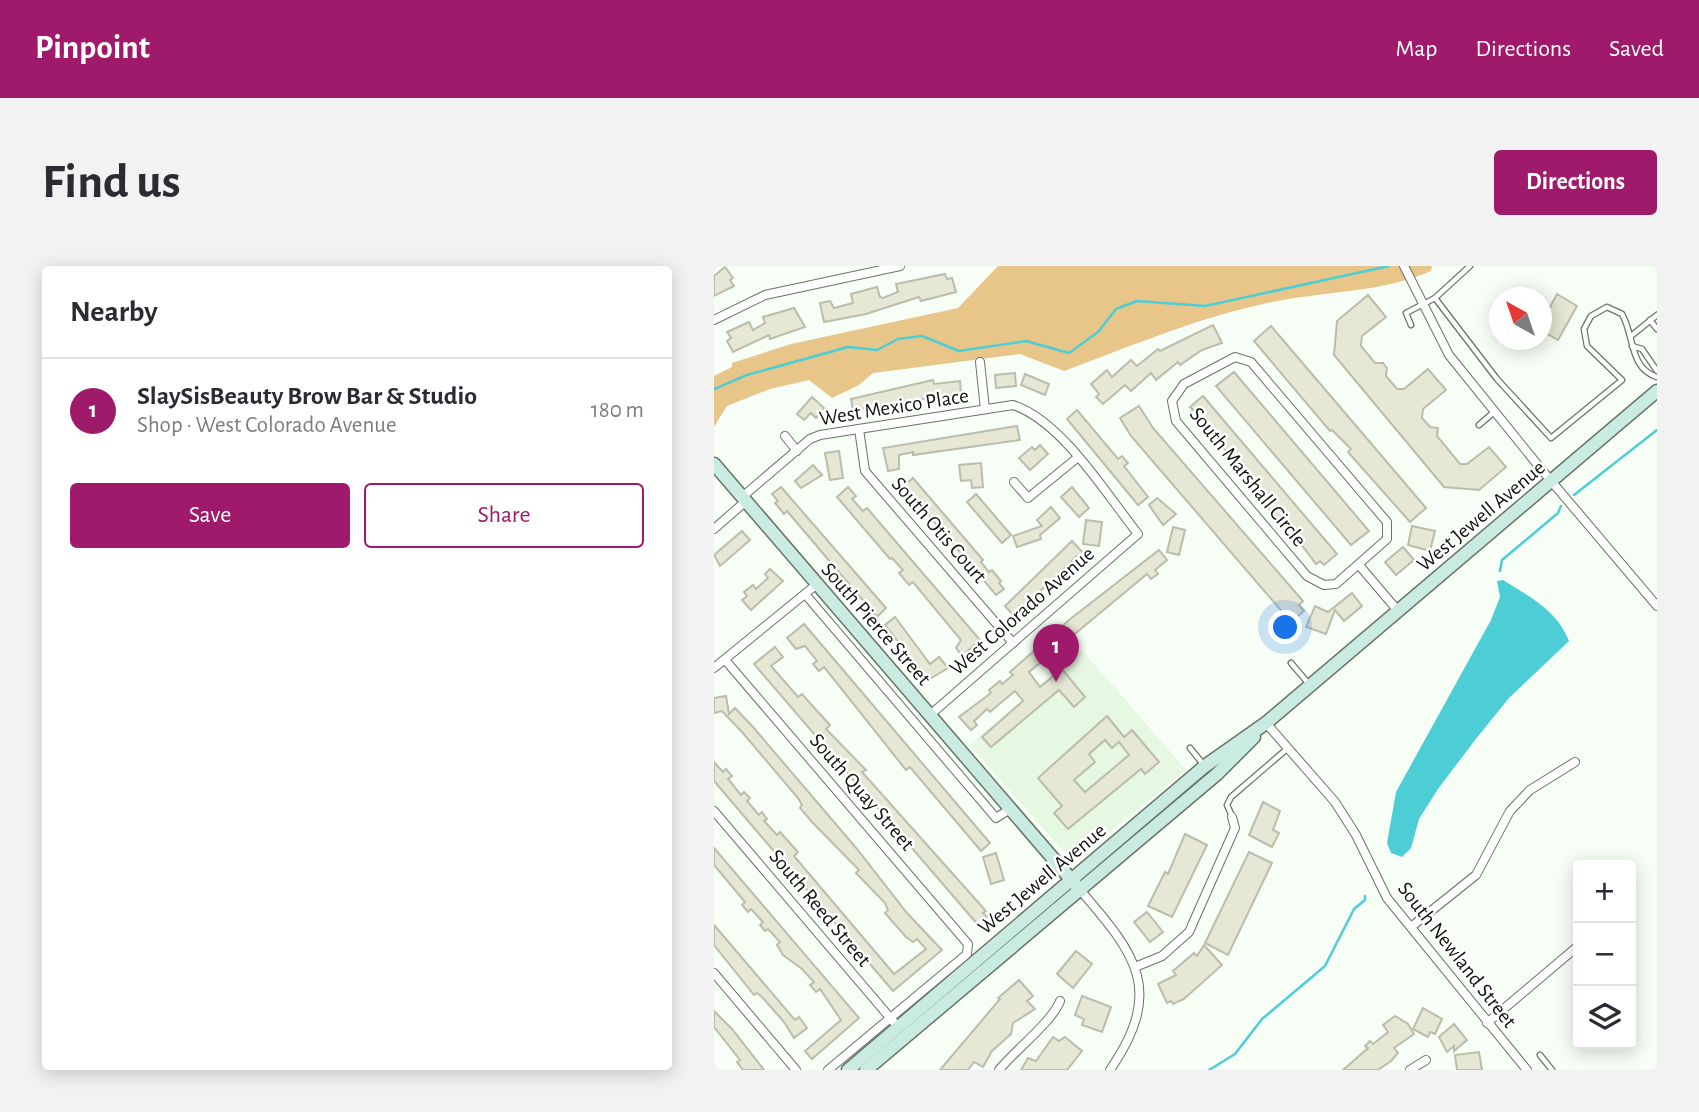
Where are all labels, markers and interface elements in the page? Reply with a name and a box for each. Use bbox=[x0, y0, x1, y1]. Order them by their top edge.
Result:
text: Pinpoint bbox=[35, 32, 150, 65]
text: Map bbox=[1395, 37, 1437, 61]
text: Directions bbox=[1475, 37, 1571, 61]
text: Saved bbox=[1609, 37, 1664, 61]
button: Directions bbox=[1494, 150, 1657, 215]
text: Find us bbox=[42, 158, 181, 207]
north arrow bbox=[1489, 287, 1552, 350]
text: Nearby bbox=[70, 297, 158, 327]
text: SlaySisBeauty Brow Bar & Studio bbox=[137, 383, 477, 409]
street label: West Mexico Place bbox=[818, 385, 970, 429]
text: 1 bbox=[89, 399, 97, 422]
text: 180 m bbox=[591, 399, 644, 422]
street label: South Marshall Circle bbox=[1186, 403, 1310, 551]
text: Shop · West Colorado Avenue bbox=[137, 414, 397, 437]
street label: West Jewell Avenue bbox=[1413, 457, 1549, 575]
street label: South Otis Court bbox=[888, 473, 991, 587]
button: Save bbox=[70, 483, 350, 548]
button: Share bbox=[364, 483, 644, 548]
street label: West Colorado Avenue bbox=[946, 543, 1098, 679]
street label: South Pierce Street bbox=[817, 559, 935, 689]
your location bbox=[1268, 610, 1302, 644]
pin: 1 bbox=[1033, 624, 1079, 682]
street label: South Quay Street bbox=[806, 730, 918, 855]
street label: West Jewell Avenue bbox=[974, 820, 1110, 938]
street label: South Reed Street bbox=[765, 845, 875, 971]
map controls bbox=[1573, 860, 1636, 1049]
button: + bbox=[1573, 860, 1636, 923]
street label: South Newland Street bbox=[1394, 878, 1520, 1032]
button: − bbox=[1573, 923, 1636, 986]
button: layers bbox=[1573, 986, 1636, 1049]

